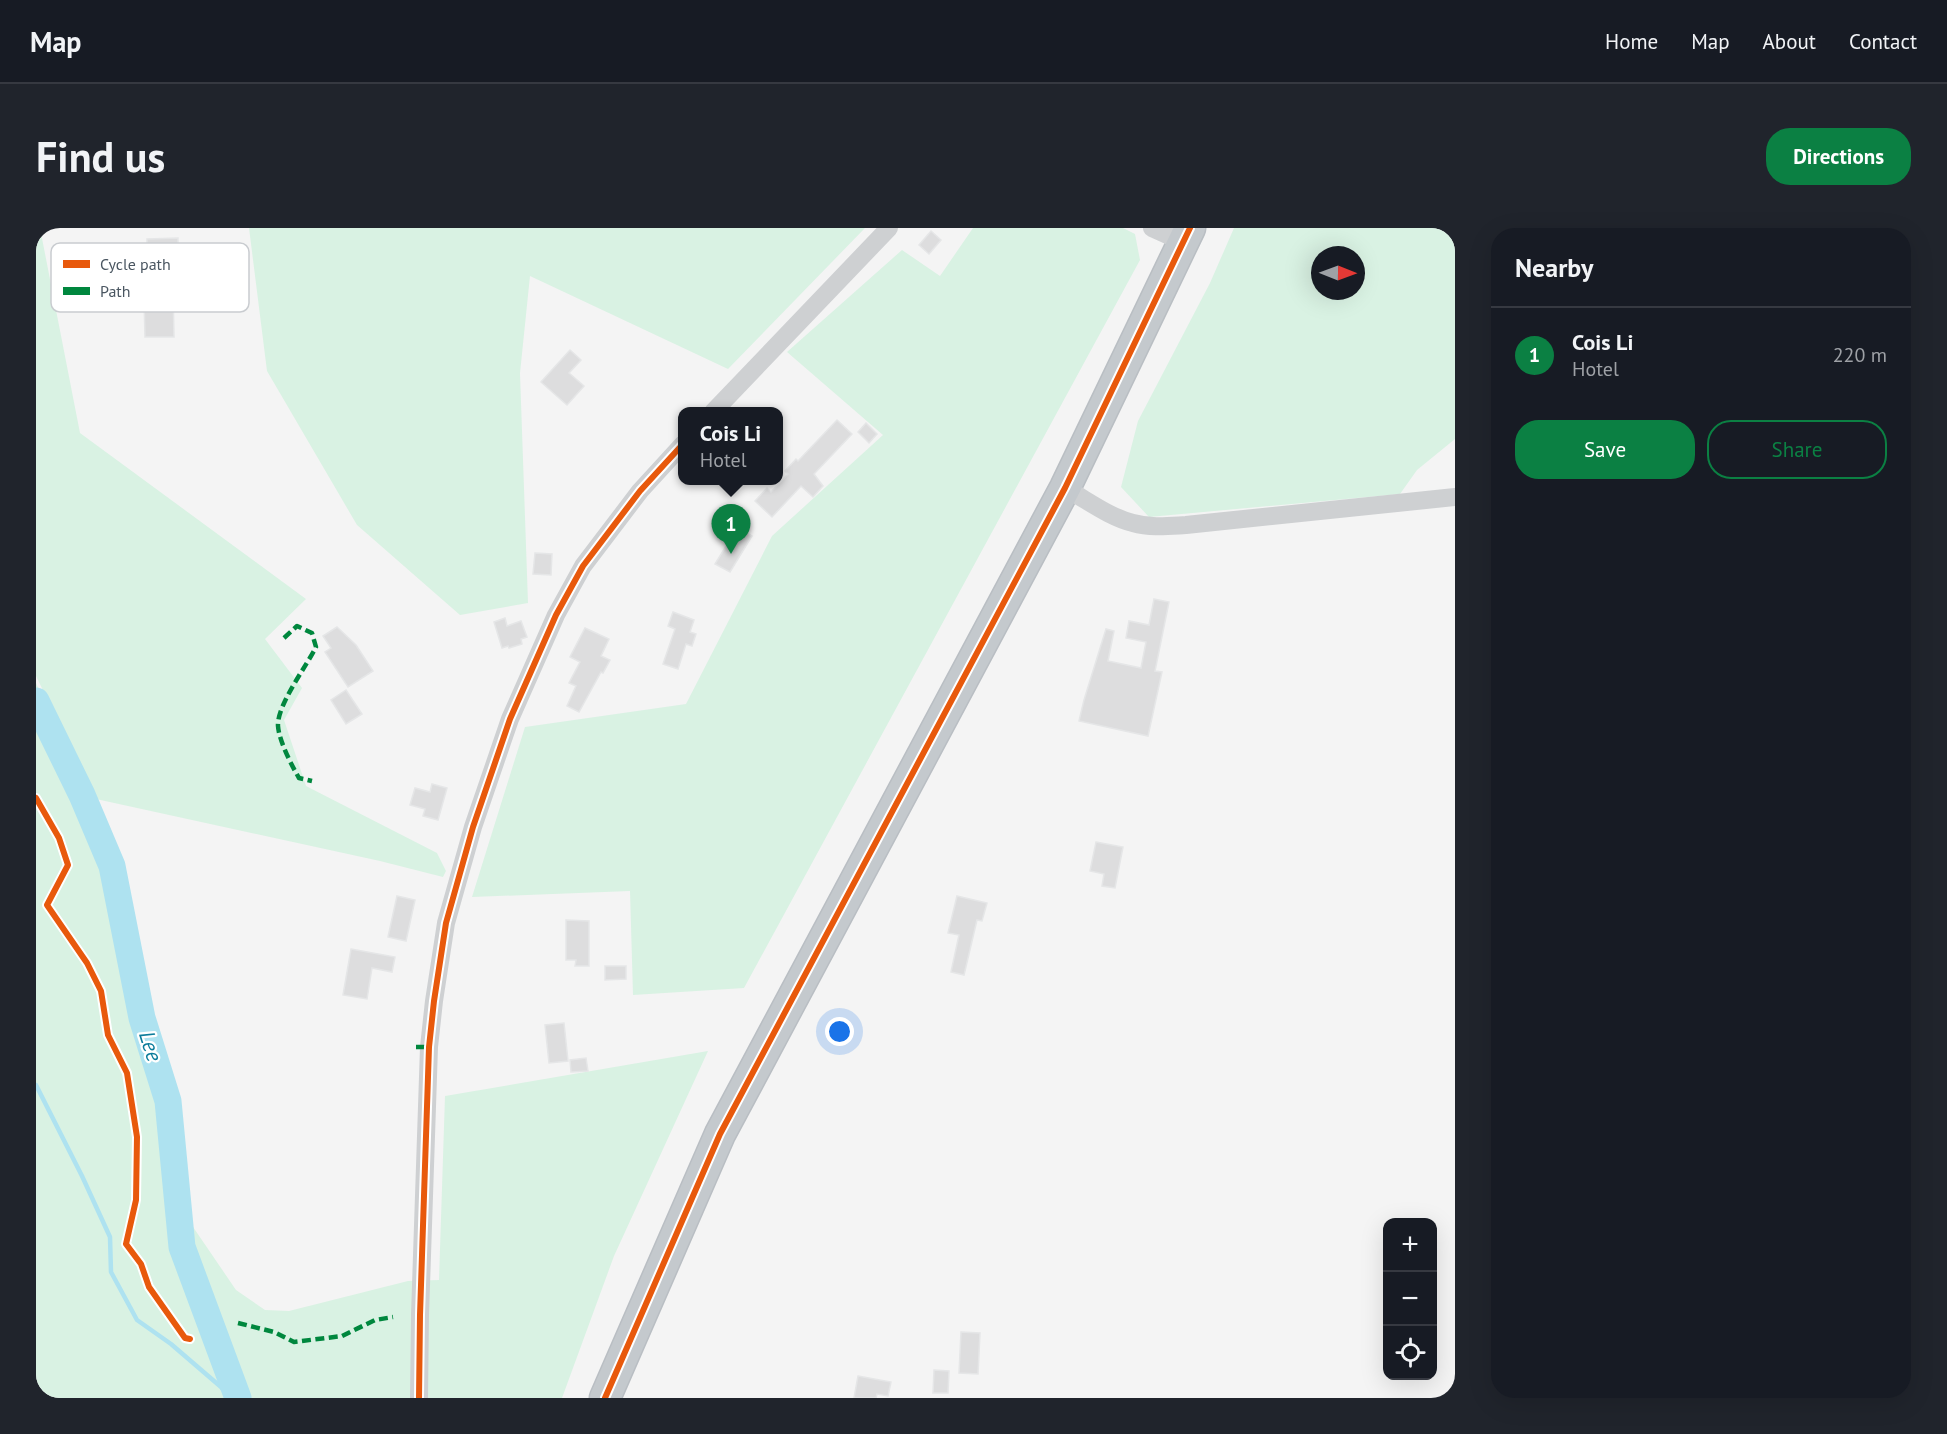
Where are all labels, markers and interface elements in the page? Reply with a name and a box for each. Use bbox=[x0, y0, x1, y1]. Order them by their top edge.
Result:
text: Map bbox=[30, 23, 81, 60]
text: Home bbox=[1605, 28, 1658, 55]
text: Map bbox=[1691, 28, 1730, 55]
text: About bbox=[1763, 28, 1816, 55]
text: Contact bbox=[1849, 28, 1917, 55]
button: Directions bbox=[1766, 128, 1911, 185]
text: Find us bbox=[36, 129, 165, 184]
legend bbox=[51, 243, 249, 312]
north arrow bbox=[1311, 246, 1365, 300]
text: Nearby bbox=[1515, 251, 1593, 284]
text: Cycle path bbox=[100, 254, 171, 274]
text: Path bbox=[100, 281, 131, 301]
text: Cois Li bbox=[1572, 328, 1633, 356]
text: 1 bbox=[1529, 342, 1540, 368]
text: 220 m bbox=[1833, 342, 1887, 368]
text: Hotel bbox=[1572, 356, 1619, 382]
popup bbox=[678, 407, 783, 485]
text: Cois Li bbox=[700, 419, 761, 447]
button: Save bbox=[1515, 420, 1695, 479]
button: Share bbox=[1707, 420, 1887, 479]
text: Hotel bbox=[700, 447, 747, 473]
pin: 1 bbox=[712, 504, 750, 554]
your location bbox=[825, 1017, 854, 1046]
water label: Lee bbox=[133, 1027, 169, 1066]
map controls bbox=[1383, 1218, 1437, 1380]
button: + bbox=[1383, 1218, 1437, 1272]
button: − bbox=[1383, 1272, 1437, 1326]
button: locate bbox=[1383, 1326, 1437, 1380]

